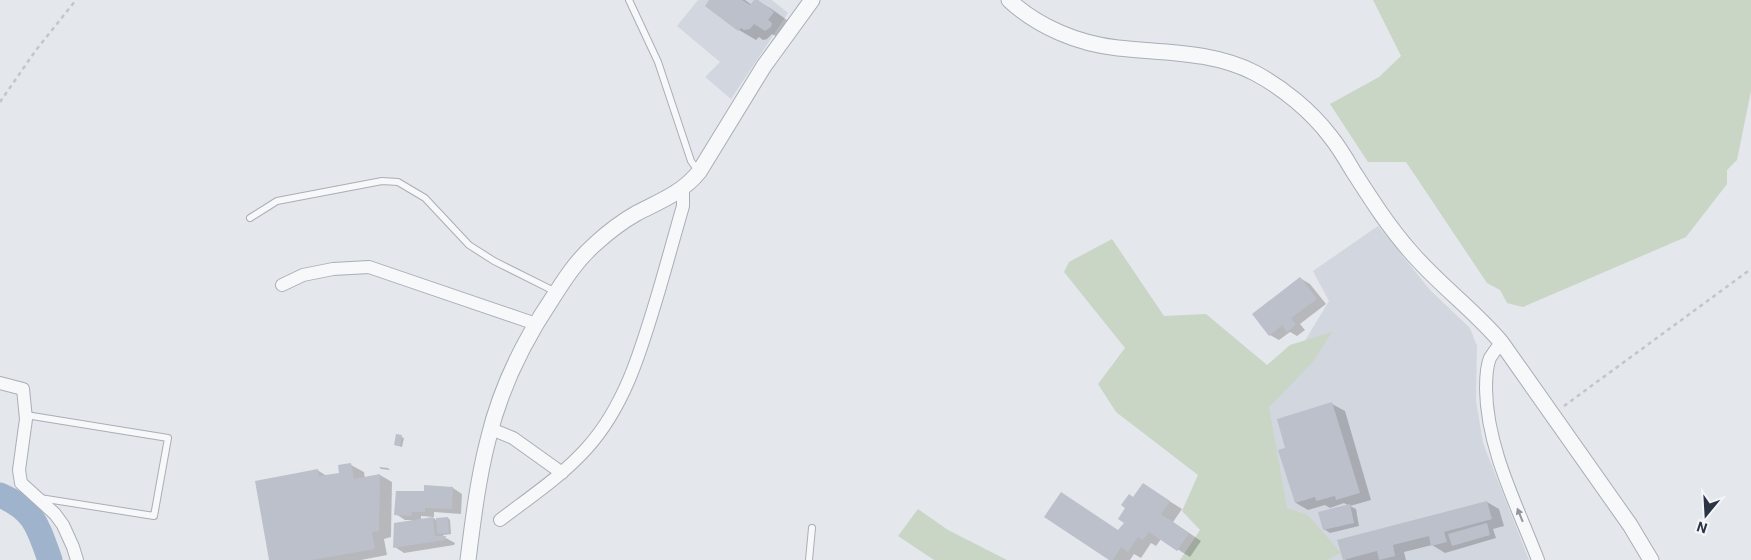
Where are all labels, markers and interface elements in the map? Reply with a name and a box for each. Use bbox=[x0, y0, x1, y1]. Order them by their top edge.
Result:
north arrow bbox=[1681, 490, 1731, 540]
one-way arrow bbox=[1516, 507, 1524, 522]
text: N bbox=[1695, 518, 1709, 537]

